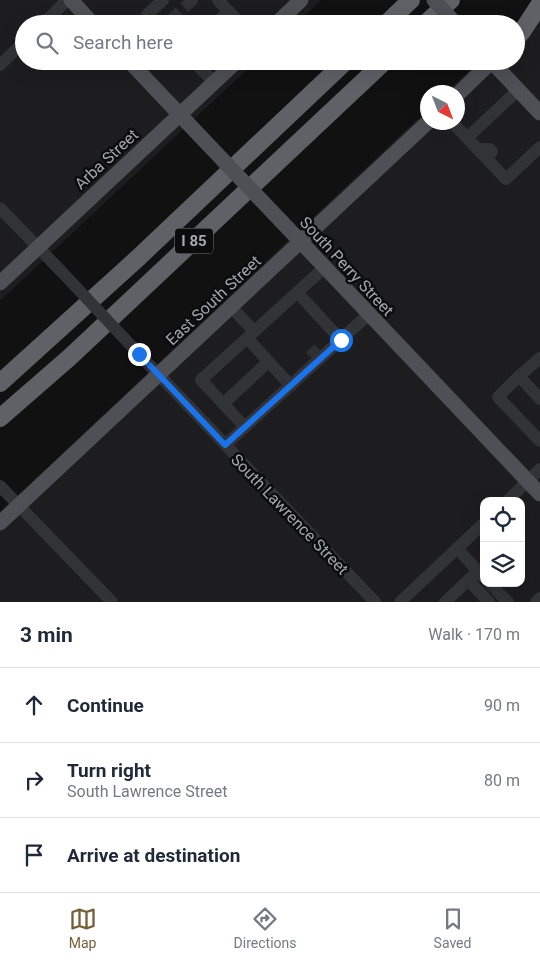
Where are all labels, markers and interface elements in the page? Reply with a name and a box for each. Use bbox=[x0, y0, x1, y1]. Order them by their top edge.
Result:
search box bbox=[15, 15, 525, 70]
icon: search bbox=[33, 29, 61, 57]
text: Search here bbox=[73, 31, 173, 54]
north arrow bbox=[420, 85, 465, 130]
street label: Arba Street bbox=[71, 125, 142, 194]
street label: South Perry Street bbox=[296, 213, 397, 320]
road number: I 85 bbox=[175, 228, 213, 254]
street label: East South Street bbox=[162, 251, 265, 349]
route start bbox=[330, 329, 353, 352]
route end bbox=[128, 343, 151, 366]
street label: South Lawrence Street bbox=[227, 450, 352, 579]
map controls bbox=[480, 497, 525, 587]
button: locate bbox=[480, 497, 525, 542]
button: layers bbox=[480, 542, 525, 587]
text: 3 min bbox=[20, 623, 73, 647]
text: Walk · 170 m bbox=[428, 625, 520, 644]
icon: ahead bbox=[20, 691, 48, 719]
text: Continue bbox=[67, 694, 144, 717]
text: 90 m bbox=[484, 696, 520, 715]
text: Turn right bbox=[67, 759, 151, 782]
icon: right bbox=[20, 766, 48, 794]
text: 80 m bbox=[484, 771, 520, 790]
text: South Lawrence Street bbox=[67, 782, 227, 801]
icon: arrive bbox=[20, 841, 48, 869]
text: Arrive at destination bbox=[67, 844, 240, 867]
tab: Map bbox=[69, 905, 97, 951]
tab: Directions bbox=[234, 905, 297, 951]
tab: Saved bbox=[434, 905, 471, 951]

